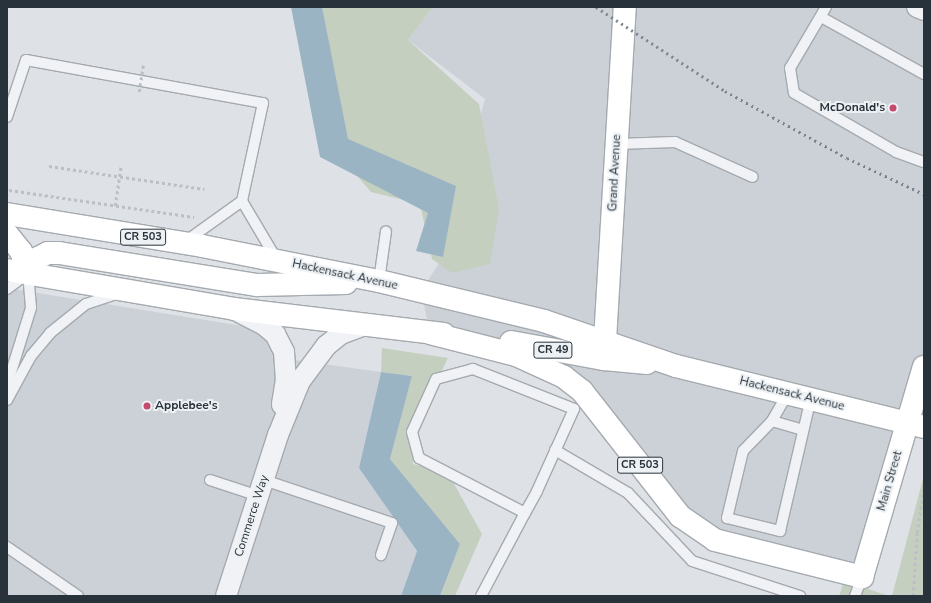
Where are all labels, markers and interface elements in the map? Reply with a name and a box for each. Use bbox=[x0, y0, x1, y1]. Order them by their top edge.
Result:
place label: McDonald's bbox=[820, 101, 885, 115]
marker: McDonald's bbox=[888, 103, 898, 113]
street label: Grand Avenue bbox=[606, 134, 624, 212]
road number: CR 503 bbox=[120, 228, 166, 246]
street label: Hackensack Avenue bbox=[291, 257, 399, 293]
road number: CR 49 bbox=[533, 341, 573, 359]
street label: Hackensack Avenue bbox=[738, 374, 846, 414]
place label: Applebee's bbox=[155, 399, 218, 413]
marker: Applebee's bbox=[142, 401, 152, 411]
street label: Main Street bbox=[875, 449, 905, 513]
road number: CR 503 bbox=[617, 456, 663, 474]
street label: Commerce Way bbox=[232, 473, 272, 559]

